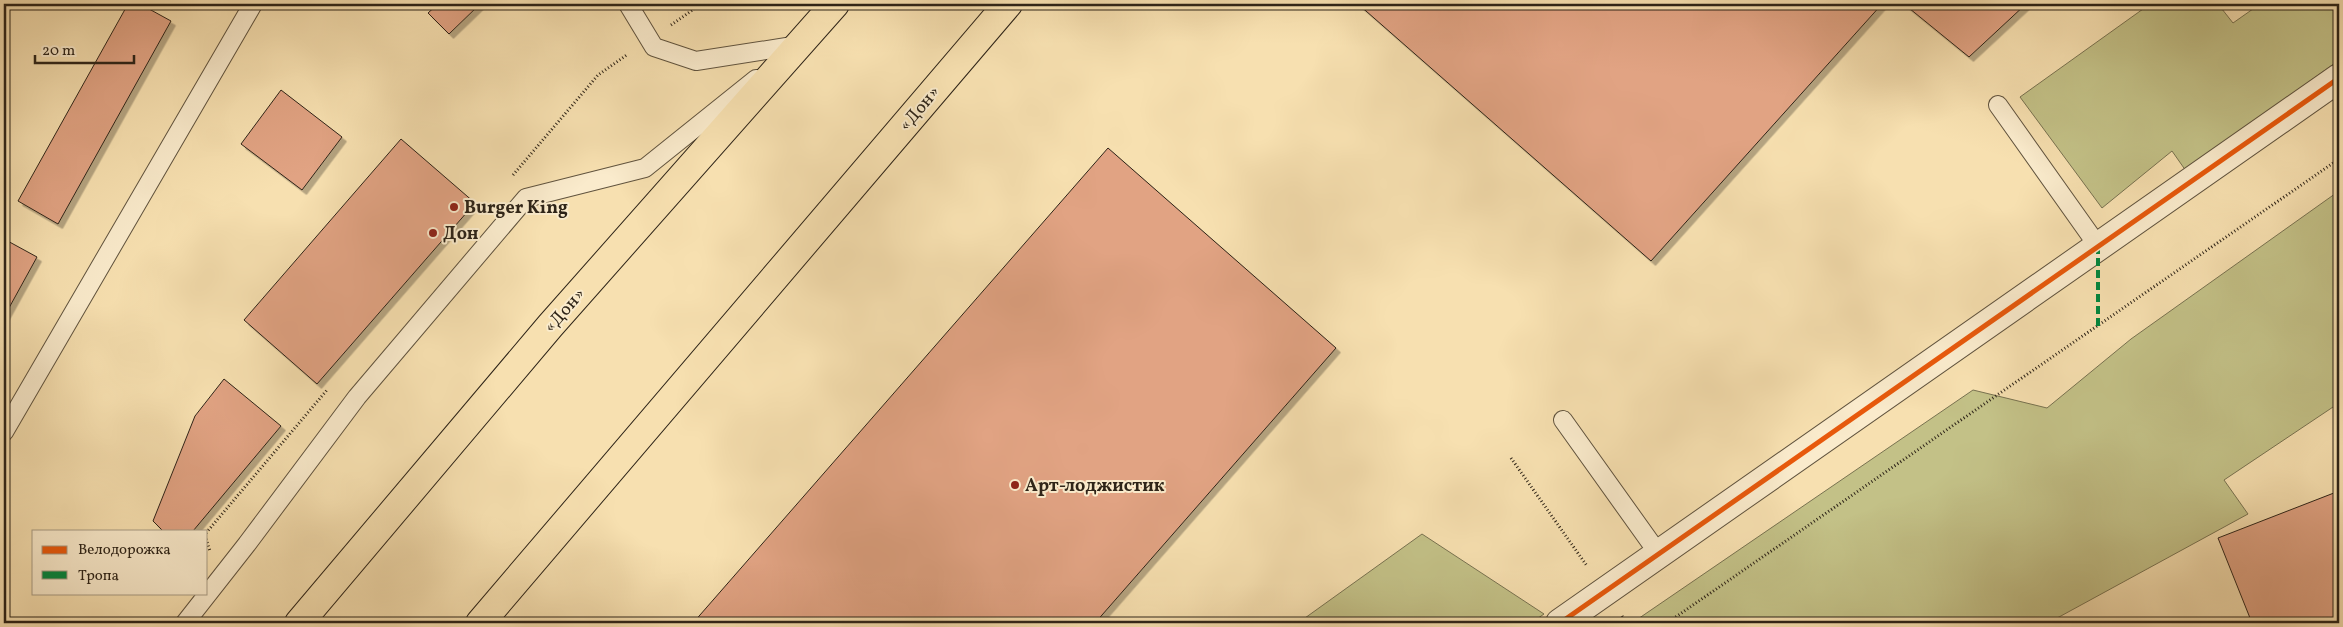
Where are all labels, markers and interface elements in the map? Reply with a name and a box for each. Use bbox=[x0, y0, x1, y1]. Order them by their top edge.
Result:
scale bar bbox=[35, 32, 134, 64]
text: 20 m bbox=[42, 41, 75, 62]
street label: «Дон» bbox=[894, 81, 946, 137]
place label: Burger King bbox=[464, 196, 568, 221]
marker: Burger King bbox=[448, 201, 460, 213]
place label: Дон bbox=[443, 222, 479, 247]
marker: Дон bbox=[427, 227, 439, 239]
street label: «Дон» bbox=[539, 283, 592, 339]
place label: Арт-лоджистик bbox=[1025, 474, 1165, 499]
marker: Арт-лоджистик bbox=[1009, 479, 1021, 491]
legend bbox=[32, 530, 208, 594]
text: Велодорожка bbox=[78, 540, 171, 561]
text: Тропа bbox=[78, 566, 119, 587]

